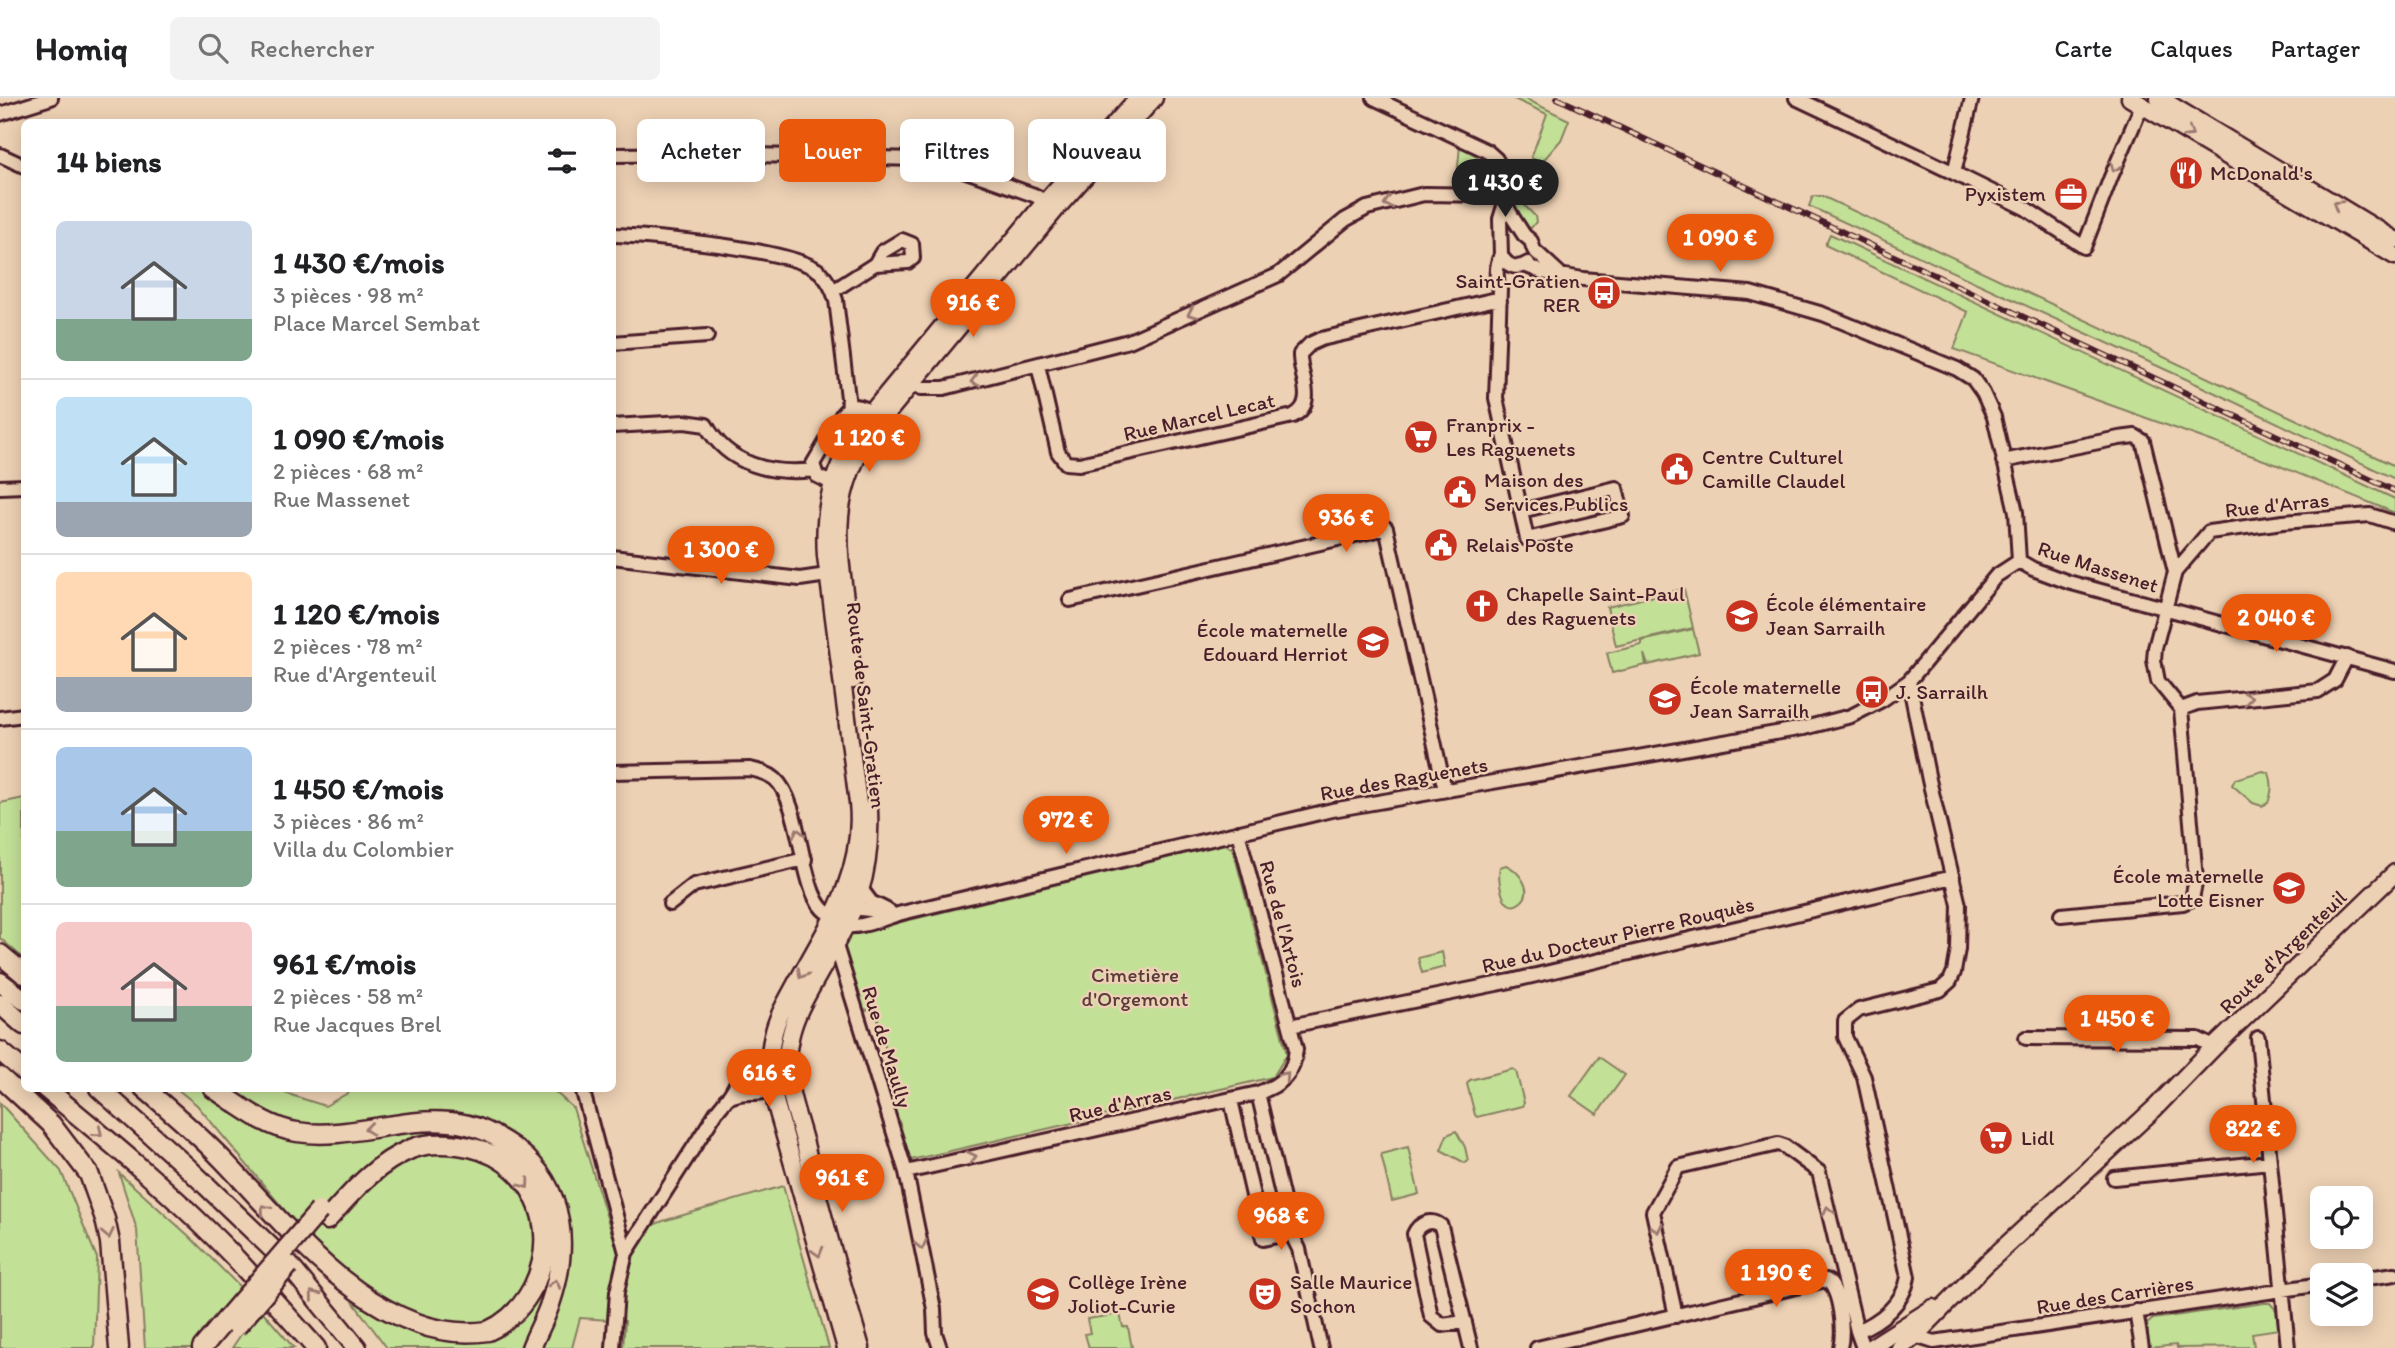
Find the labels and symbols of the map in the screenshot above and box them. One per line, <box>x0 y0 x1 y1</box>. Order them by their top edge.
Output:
one-way arrow <box>2182 125 2195 138</box>
restaurant icon: McDonald's <box>2167 154 2205 192</box>
pin: 1 430 € <box>1440 159 1570 219</box>
one-way arrow <box>2109 160 2123 173</box>
place label: McDonald's <box>2210 160 2313 185</box>
office icon: Pyxistem <box>2052 175 2090 213</box>
place label: Pyxistem <box>1965 181 2046 206</box>
one-way arrow <box>1382 194 1394 209</box>
one-way arrow <box>2331 200 2344 213</box>
pin: 1 090 € <box>1655 214 1785 274</box>
place label: Saint-Gratien RER <box>1456 268 1580 317</box>
bus stop icon: Saint-Gratien RER <box>1585 274 1623 312</box>
pin: 916 € <box>924 280 1022 339</box>
one-way arrow <box>1187 305 1199 319</box>
one-way arrow <box>969 373 981 387</box>
street label: Rue Marcel Lecat <box>1121 387 1277 446</box>
place label: Franprix - Les Raguenets <box>1446 412 1576 461</box>
pin: 1 120 € <box>804 414 934 474</box>
supermarket icon: Franprix - Les Raguenets <box>1402 418 1440 456</box>
place label: Centre Culturel Camille Claudel <box>1702 444 1845 493</box>
public building icon: Centre Culturel Camille Claudel <box>1658 450 1696 488</box>
place label: Maison des Services Publics <box>1484 467 1628 516</box>
public building icon: Maison des Services Publics <box>1441 473 1479 511</box>
street label: Rue d'Arras <box>2224 487 2330 522</box>
pin: 936 € <box>1297 494 1395 554</box>
pin: 1 300 € <box>656 526 786 586</box>
public building icon: Relais Poste <box>1422 526 1460 564</box>
place label: Relais Poste <box>1466 532 1574 557</box>
street label: Rue Massenet <box>2035 535 2162 598</box>
place label: Chapelle Saint-Paul des Raguenets <box>1506 581 1685 630</box>
church icon: Chapelle Saint-Paul des Raguenets <box>1463 587 1501 625</box>
place label: École élémentaire Jean Sarrailh <box>1766 591 1926 640</box>
pin: 2 040 € <box>2211 594 2341 654</box>
school or university icon: École élémentaire Jean Sarrailh <box>1723 597 1761 635</box>
street label: Route de Saint-Gratien <box>841 600 892 810</box>
place label: École maternelle Edouard Herriot <box>1197 617 1348 666</box>
school or university icon: École maternelle Edouard Herriot <box>1354 623 1392 661</box>
bus stop icon: J. Sarrailh <box>1853 673 1891 711</box>
place label: École maternelle Jean Sarrailh <box>1690 674 1841 723</box>
place label: J. Sarrailh <box>1896 679 1989 704</box>
school or university icon: École maternelle Jean Sarrailh <box>1646 680 1684 718</box>
one-way arrow <box>2243 691 2254 706</box>
street label: Rue des Raguenets <box>1318 751 1490 806</box>
pin: 972 € <box>1017 796 1115 856</box>
one-way arrow <box>792 827 806 839</box>
street label: Rue de l'Artois <box>1255 858 1312 990</box>
place label: École maternelle Lotte Eisner <box>2113 863 2265 912</box>
school or university icon: École maternelle Lotte Eisner <box>2270 869 2308 907</box>
street label: Route d'Argenteuil <box>2214 885 2352 1019</box>
street label: Rue du Docteur Pierre Rouquès <box>1479 891 1757 978</box>
park label: Cimetière d'Orgemont <box>1082 962 1189 1011</box>
one-way arrow <box>797 966 810 979</box>
street label: Rue de Maully <box>857 983 918 1111</box>
pin: 1 450 € <box>2052 996 2182 1055</box>
pin: 616 € <box>720 1049 818 1109</box>
one-way arrow <box>1276 1071 1289 1084</box>
street label: Rue d'Arras <box>1066 1080 1174 1127</box>
pin: 822 € <box>2204 1105 2302 1165</box>
supermarket icon: Lidl <box>1977 1119 2015 1157</box>
one-way arrow <box>363 1122 375 1137</box>
one-way arrow <box>90 1124 103 1136</box>
place label: Lidl <box>2021 1125 2055 1150</box>
one-way arrow <box>966 1151 978 1166</box>
pin: 961 € <box>793 1154 891 1214</box>
one-way arrow <box>517 1176 529 1189</box>
pin: 968 € <box>1232 1192 1330 1252</box>
one-way arrow <box>261 1205 273 1218</box>
one-way arrow <box>1822 1205 1836 1217</box>
one-way arrow <box>1648 1222 1663 1234</box>
one-way arrow <box>100 1228 115 1240</box>
one-way arrow <box>912 1239 927 1251</box>
one-way arrow <box>810 1245 825 1257</box>
pin: 1 190 € <box>1711 1250 1841 1309</box>
place label: Collège Irène Joliot-Curie <box>1068 1269 1187 1318</box>
place label: Salle Maurice Sochon <box>1290 1269 1412 1318</box>
street label: Rue des Carrières <box>2035 1270 2195 1319</box>
school or university icon: Collège Irène Joliot-Curie <box>1024 1275 1062 1313</box>
theatre icon: Salle Maurice Sochon <box>1246 1275 1284 1313</box>
one-way arrow <box>547 1278 562 1290</box>
one-way arrow <box>310 1291 322 1304</box>

